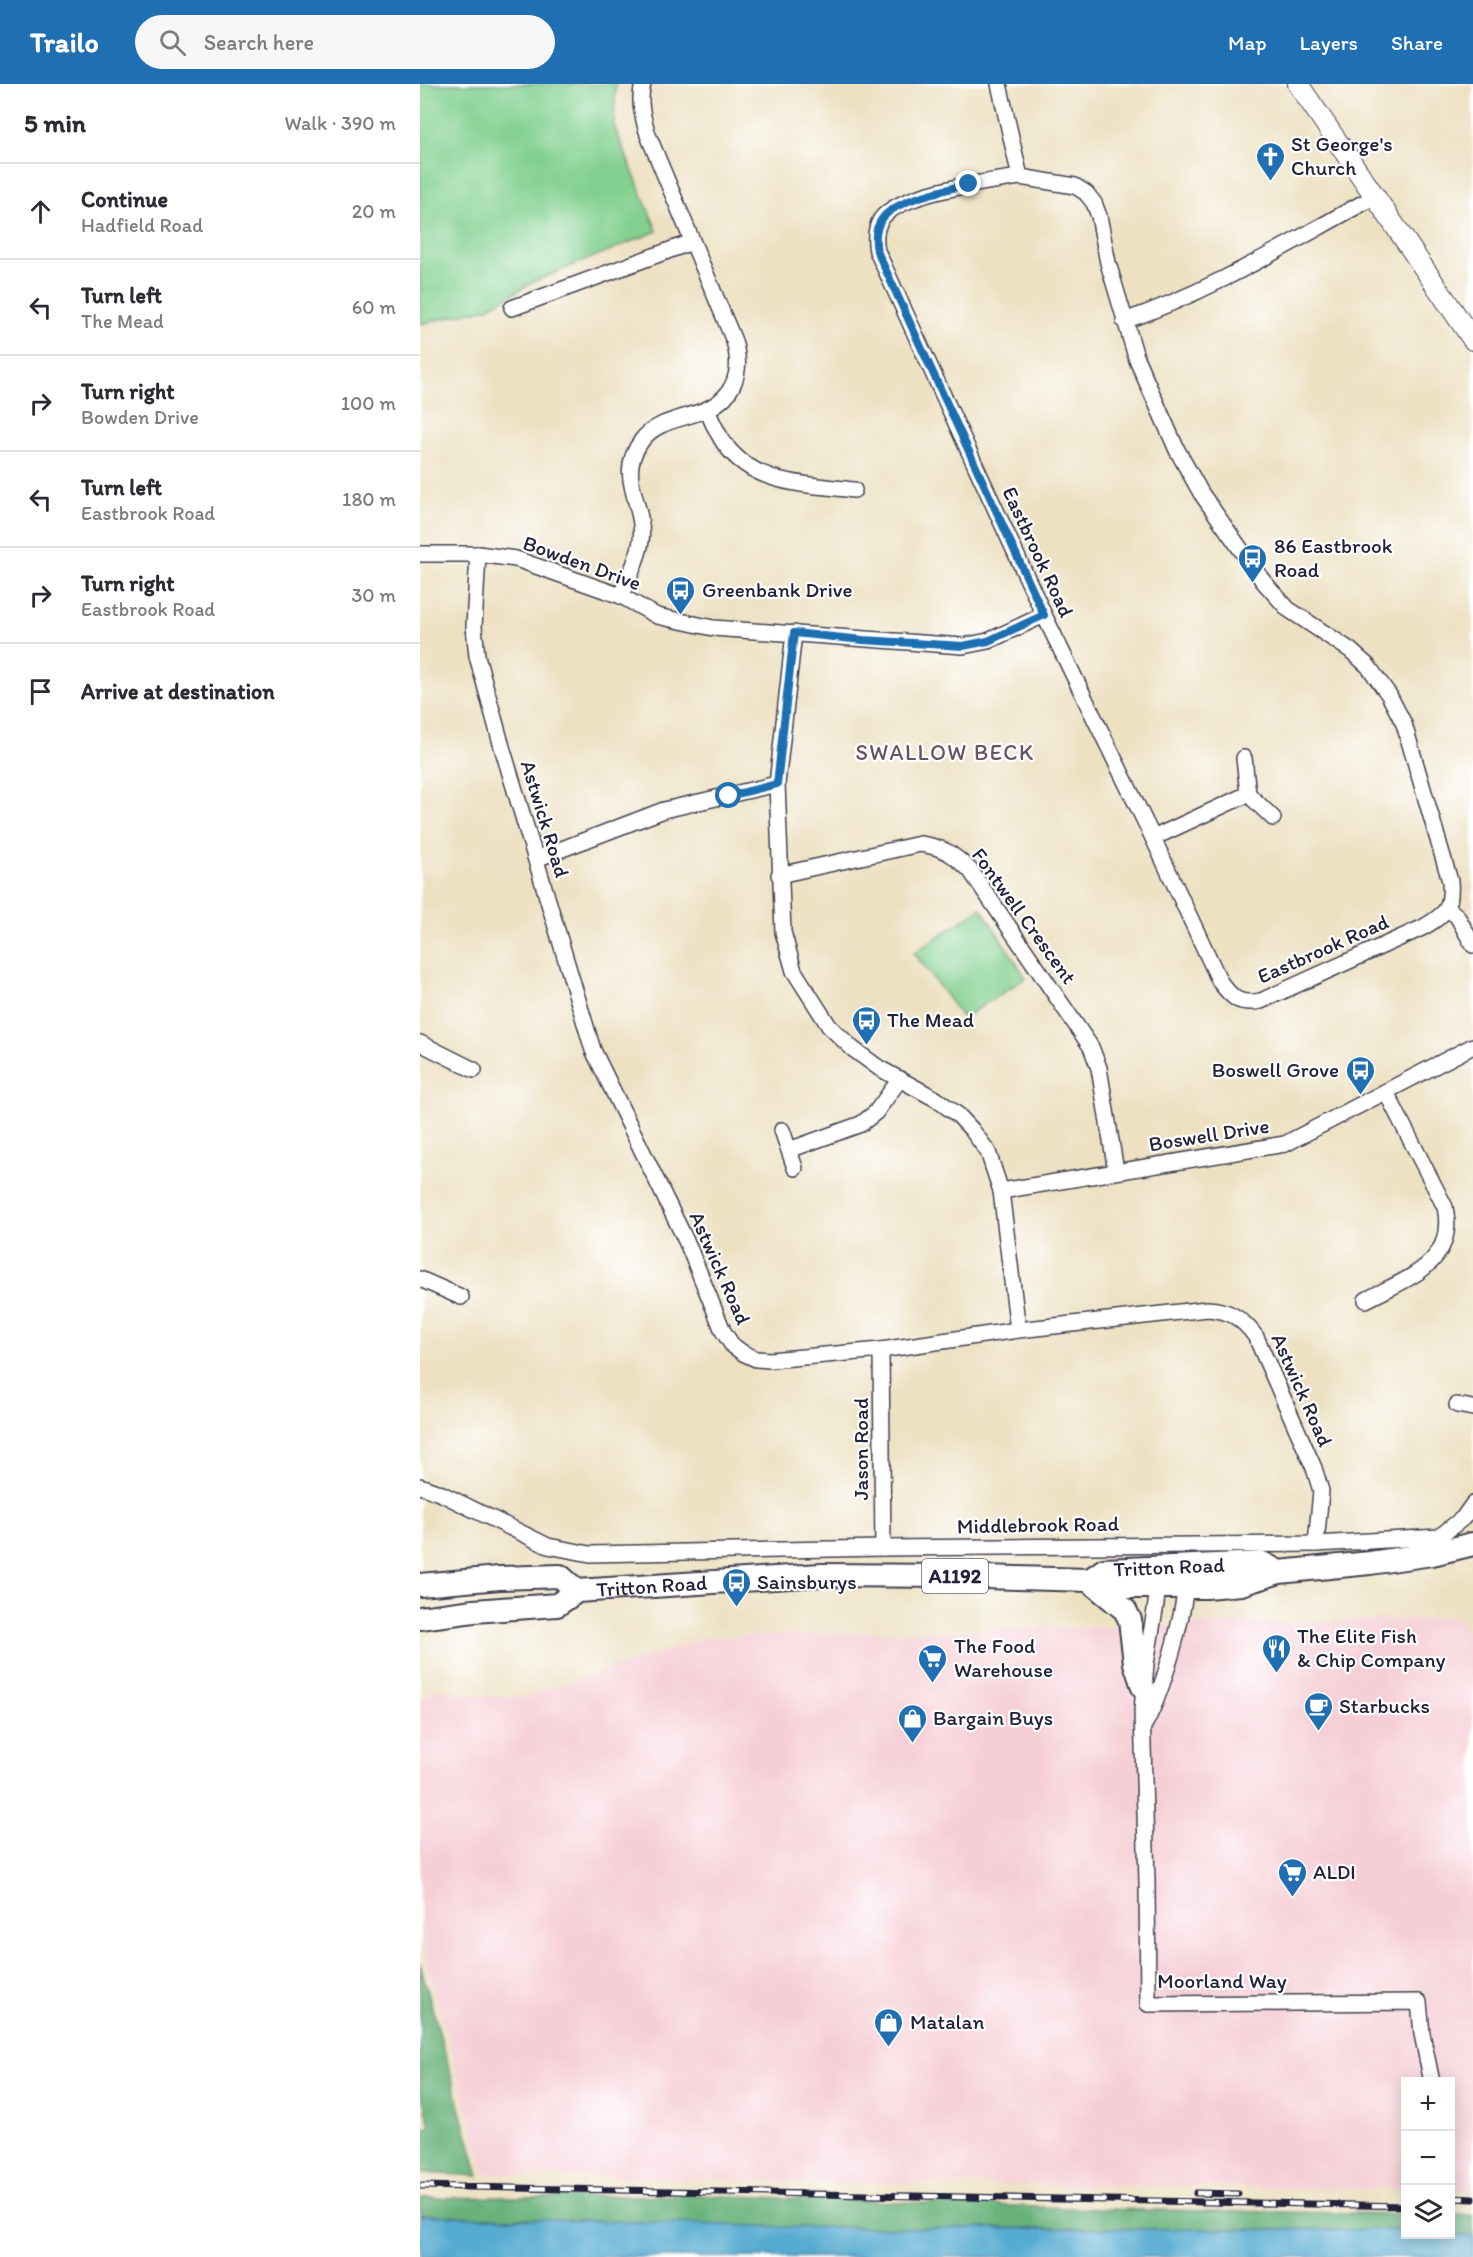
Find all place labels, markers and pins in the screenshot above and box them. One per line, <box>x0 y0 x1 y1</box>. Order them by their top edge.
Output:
place label: St George's Church <box>1291 131 1393 180</box>
church icon: St George's Church <box>1254 140 1286 182</box>
place label: 86 Eastbrook Road <box>1274 533 1393 582</box>
bus stop icon: 86 Eastbrook Road <box>1237 542 1269 584</box>
bus stop icon: Greenbank Drive <box>665 574 697 616</box>
place label: Greenbank Drive <box>702 577 853 602</box>
bus stop icon: The Mead <box>850 1004 882 1046</box>
place label: The Mead <box>887 1007 974 1032</box>
bus stop icon: Boswell Grove <box>1344 1054 1376 1096</box>
place label: Boswell Grove <box>1212 1057 1339 1082</box>
bus stop icon: Sainsburys <box>720 1566 752 1608</box>
place label: Sainsburys <box>757 1569 857 1594</box>
place label: The Elite Fish & Chip Company <box>1297 1623 1446 1672</box>
restaurant icon: The Elite Fish & Chip Company <box>1260 1632 1292 1674</box>
place label: The Food Warehouse <box>954 1633 1053 1682</box>
supermarket icon: The Food Warehouse <box>917 1642 949 1684</box>
cafe icon: Starbucks <box>1302 1690 1334 1732</box>
place label: Starbucks <box>1339 1693 1430 1718</box>
shop icon: Bargain Buys <box>896 1702 928 1744</box>
place label: Bargain Buys <box>933 1705 1053 1730</box>
supermarket icon: ALDI <box>1276 1856 1308 1898</box>
place label: ALDI <box>1313 1859 1356 1884</box>
shop icon: Matalan <box>873 2006 905 2048</box>
place label: Matalan <box>910 2009 984 2034</box>

